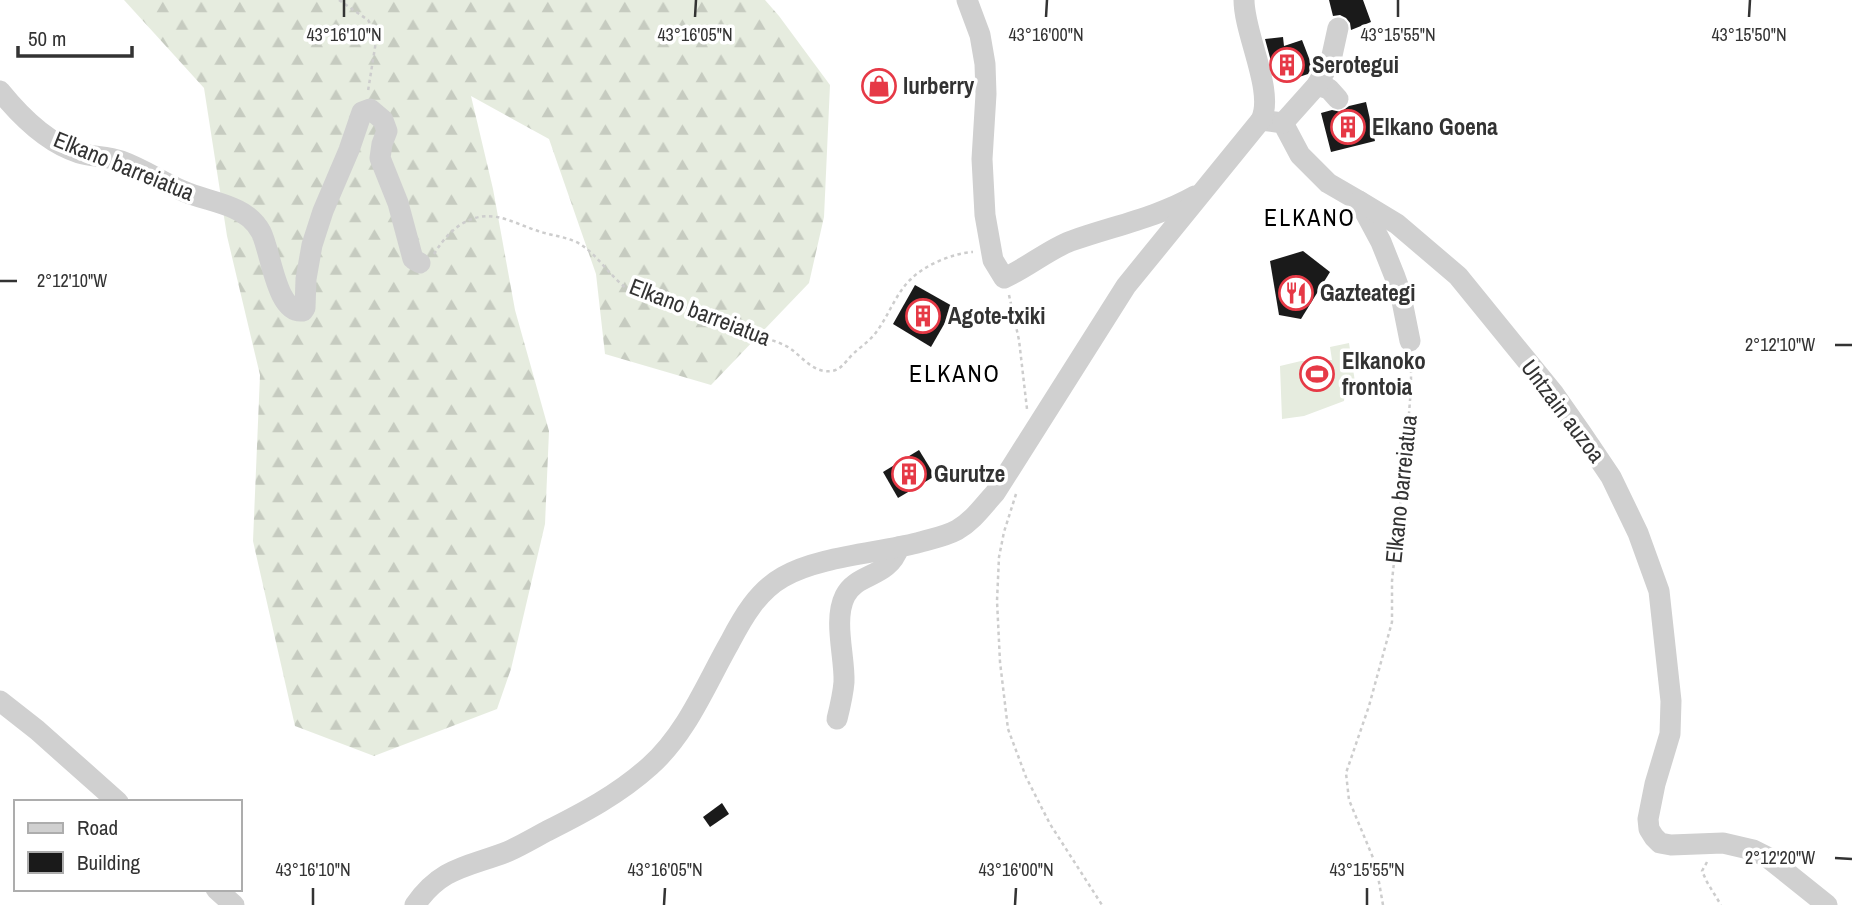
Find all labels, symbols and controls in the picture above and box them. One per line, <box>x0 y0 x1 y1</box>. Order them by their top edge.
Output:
scale bar <box>18 14 131 58</box>
text: 43°16'10"N <box>306 22 382 47</box>
text: 43°16'05"N <box>657 22 733 47</box>
text: 43°16'00"N <box>1008 22 1084 47</box>
text: 43°15'55"N <box>1360 22 1436 47</box>
text: 43°15'50"N <box>1711 22 1787 47</box>
text: 50 m <box>28 24 66 53</box>
building icon: Serotegui <box>1268 46 1306 84</box>
place label: Serotegui <box>1312 49 1399 80</box>
shop icon: lurberry <box>860 67 898 105</box>
place label: lurberry <box>903 70 975 101</box>
building icon: Elkano Goena <box>1329 108 1367 146</box>
place label: Elkano Goena <box>1372 111 1498 142</box>
street label: Elkano barreiatua <box>49 123 199 208</box>
district label: ELKANO <box>1264 201 1356 233</box>
text: 2°12'10"W <box>37 268 107 293</box>
street label: Elkano barreiatua <box>625 270 776 353</box>
restaurant icon: Gazteategi <box>1277 274 1315 312</box>
place label: Gazteategi <box>1320 277 1415 308</box>
building icon: Agote-txiki <box>904 297 942 335</box>
place label: Agote-txiki <box>948 300 1045 331</box>
text: 2°12'10"W <box>1745 332 1815 357</box>
place label: Elkanoko frontoia <box>1342 345 1426 402</box>
street label: Untzain auzoa <box>1514 353 1613 469</box>
sports icon: Elkanoko frontoia <box>1298 355 1336 393</box>
district label: ELKANO <box>909 357 1001 389</box>
street label: Elkano barreiatua <box>1377 413 1424 565</box>
building icon: Gurutze <box>890 455 928 493</box>
place label: Gurutze <box>934 458 1005 489</box>
legend <box>14 800 242 891</box>
text: Road <box>77 813 118 842</box>
text: 2°12'20"W <box>1745 845 1815 870</box>
text: Building <box>77 848 141 877</box>
text: 43°16'10"N <box>275 857 351 882</box>
text: 43°16'05"N <box>627 857 703 882</box>
text: 43°16'00"N <box>978 857 1054 882</box>
text: 43°15'55"N <box>1329 857 1405 882</box>

